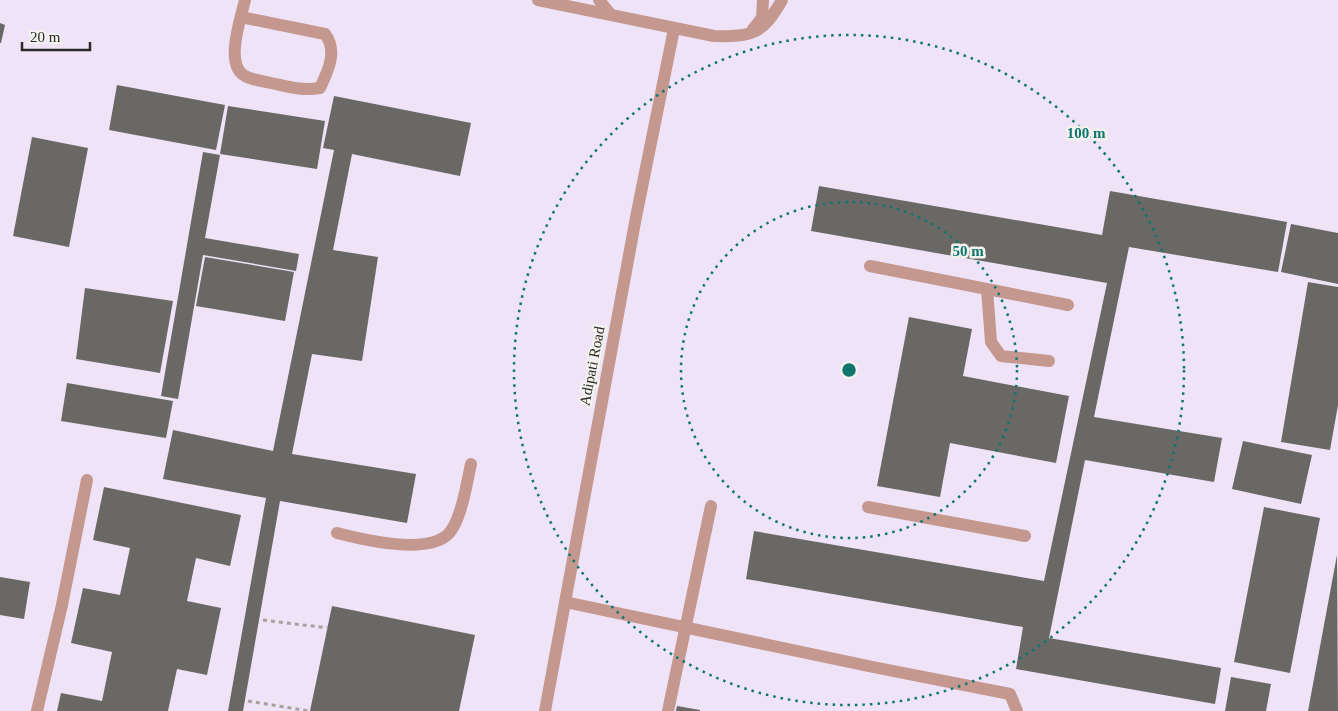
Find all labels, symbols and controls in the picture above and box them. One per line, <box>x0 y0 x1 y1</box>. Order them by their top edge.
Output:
scale bar <box>22 20 90 52</box>
text: 20 m <box>30 29 61 45</box>
text: 100 m <box>1067 125 1106 141</box>
text: 50 m <box>952 243 984 259</box>
street label: Adipati Road <box>576 325 608 407</box>
centre of rings <box>840 361 858 379</box>

